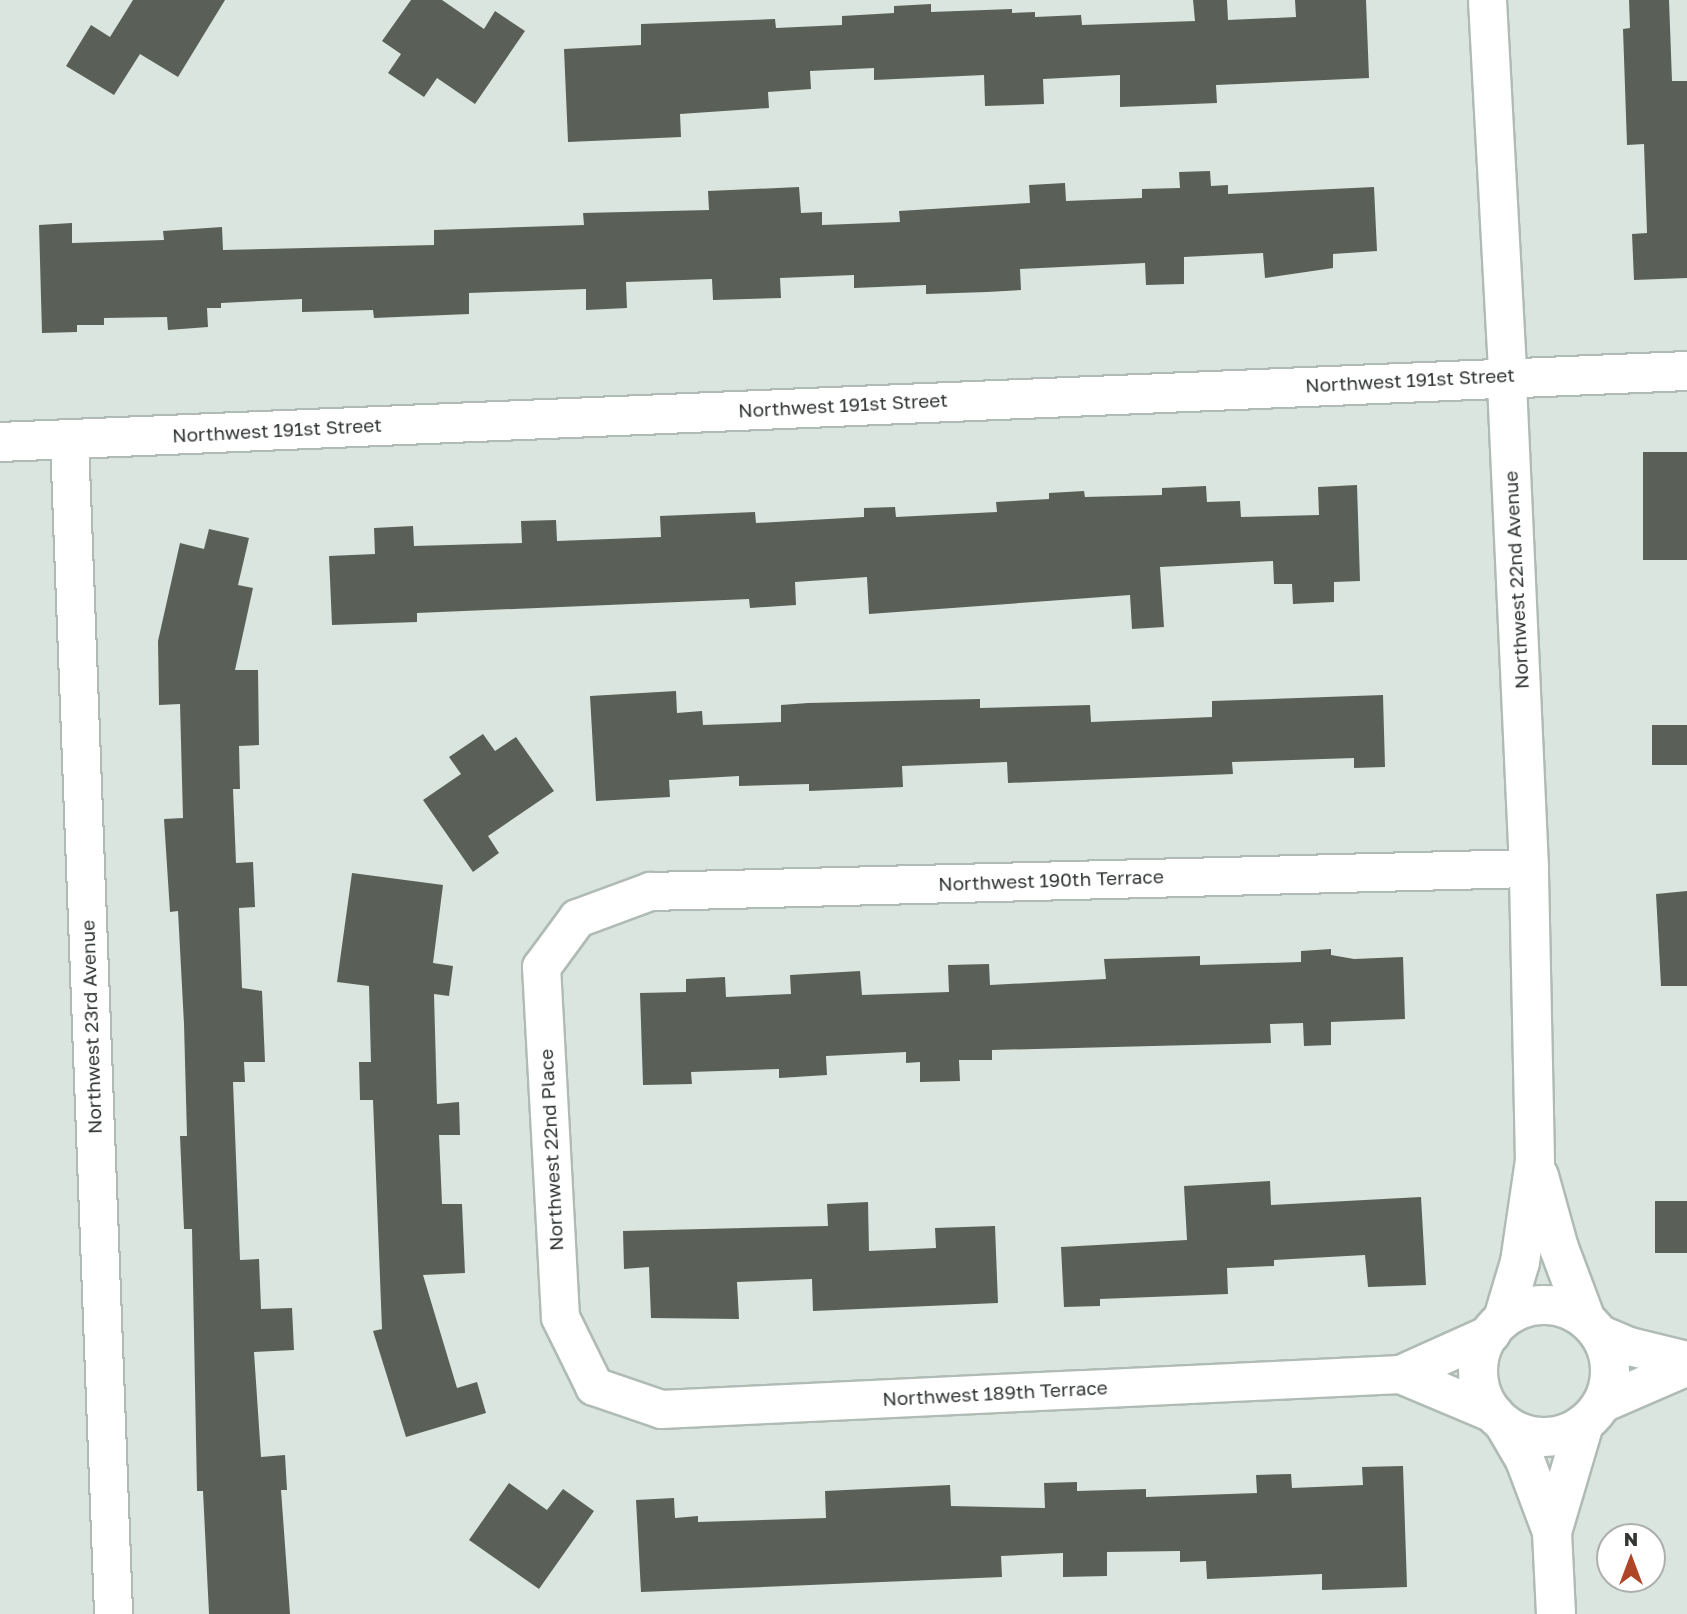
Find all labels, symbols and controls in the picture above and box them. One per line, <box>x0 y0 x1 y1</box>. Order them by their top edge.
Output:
street label: Northwest 191st Street <box>1305 363 1515 397</box>
street label: Northwest 191st Street <box>738 388 948 422</box>
street label: Northwest 191st Street <box>172 413 382 447</box>
street label: Northwest 22nd Avenue <box>1499 470 1533 690</box>
street label: Northwest 190th Terrace <box>938 865 1164 895</box>
street label: Northwest 23rd Avenue <box>76 920 106 1134</box>
street label: Northwest 22nd Place <box>534 1048 568 1252</box>
street label: Northwest 189th Terrace <box>882 1376 1108 1410</box>
north arrow <box>1596 1523 1666 1593</box>
text: N <box>1624 1527 1638 1550</box>

